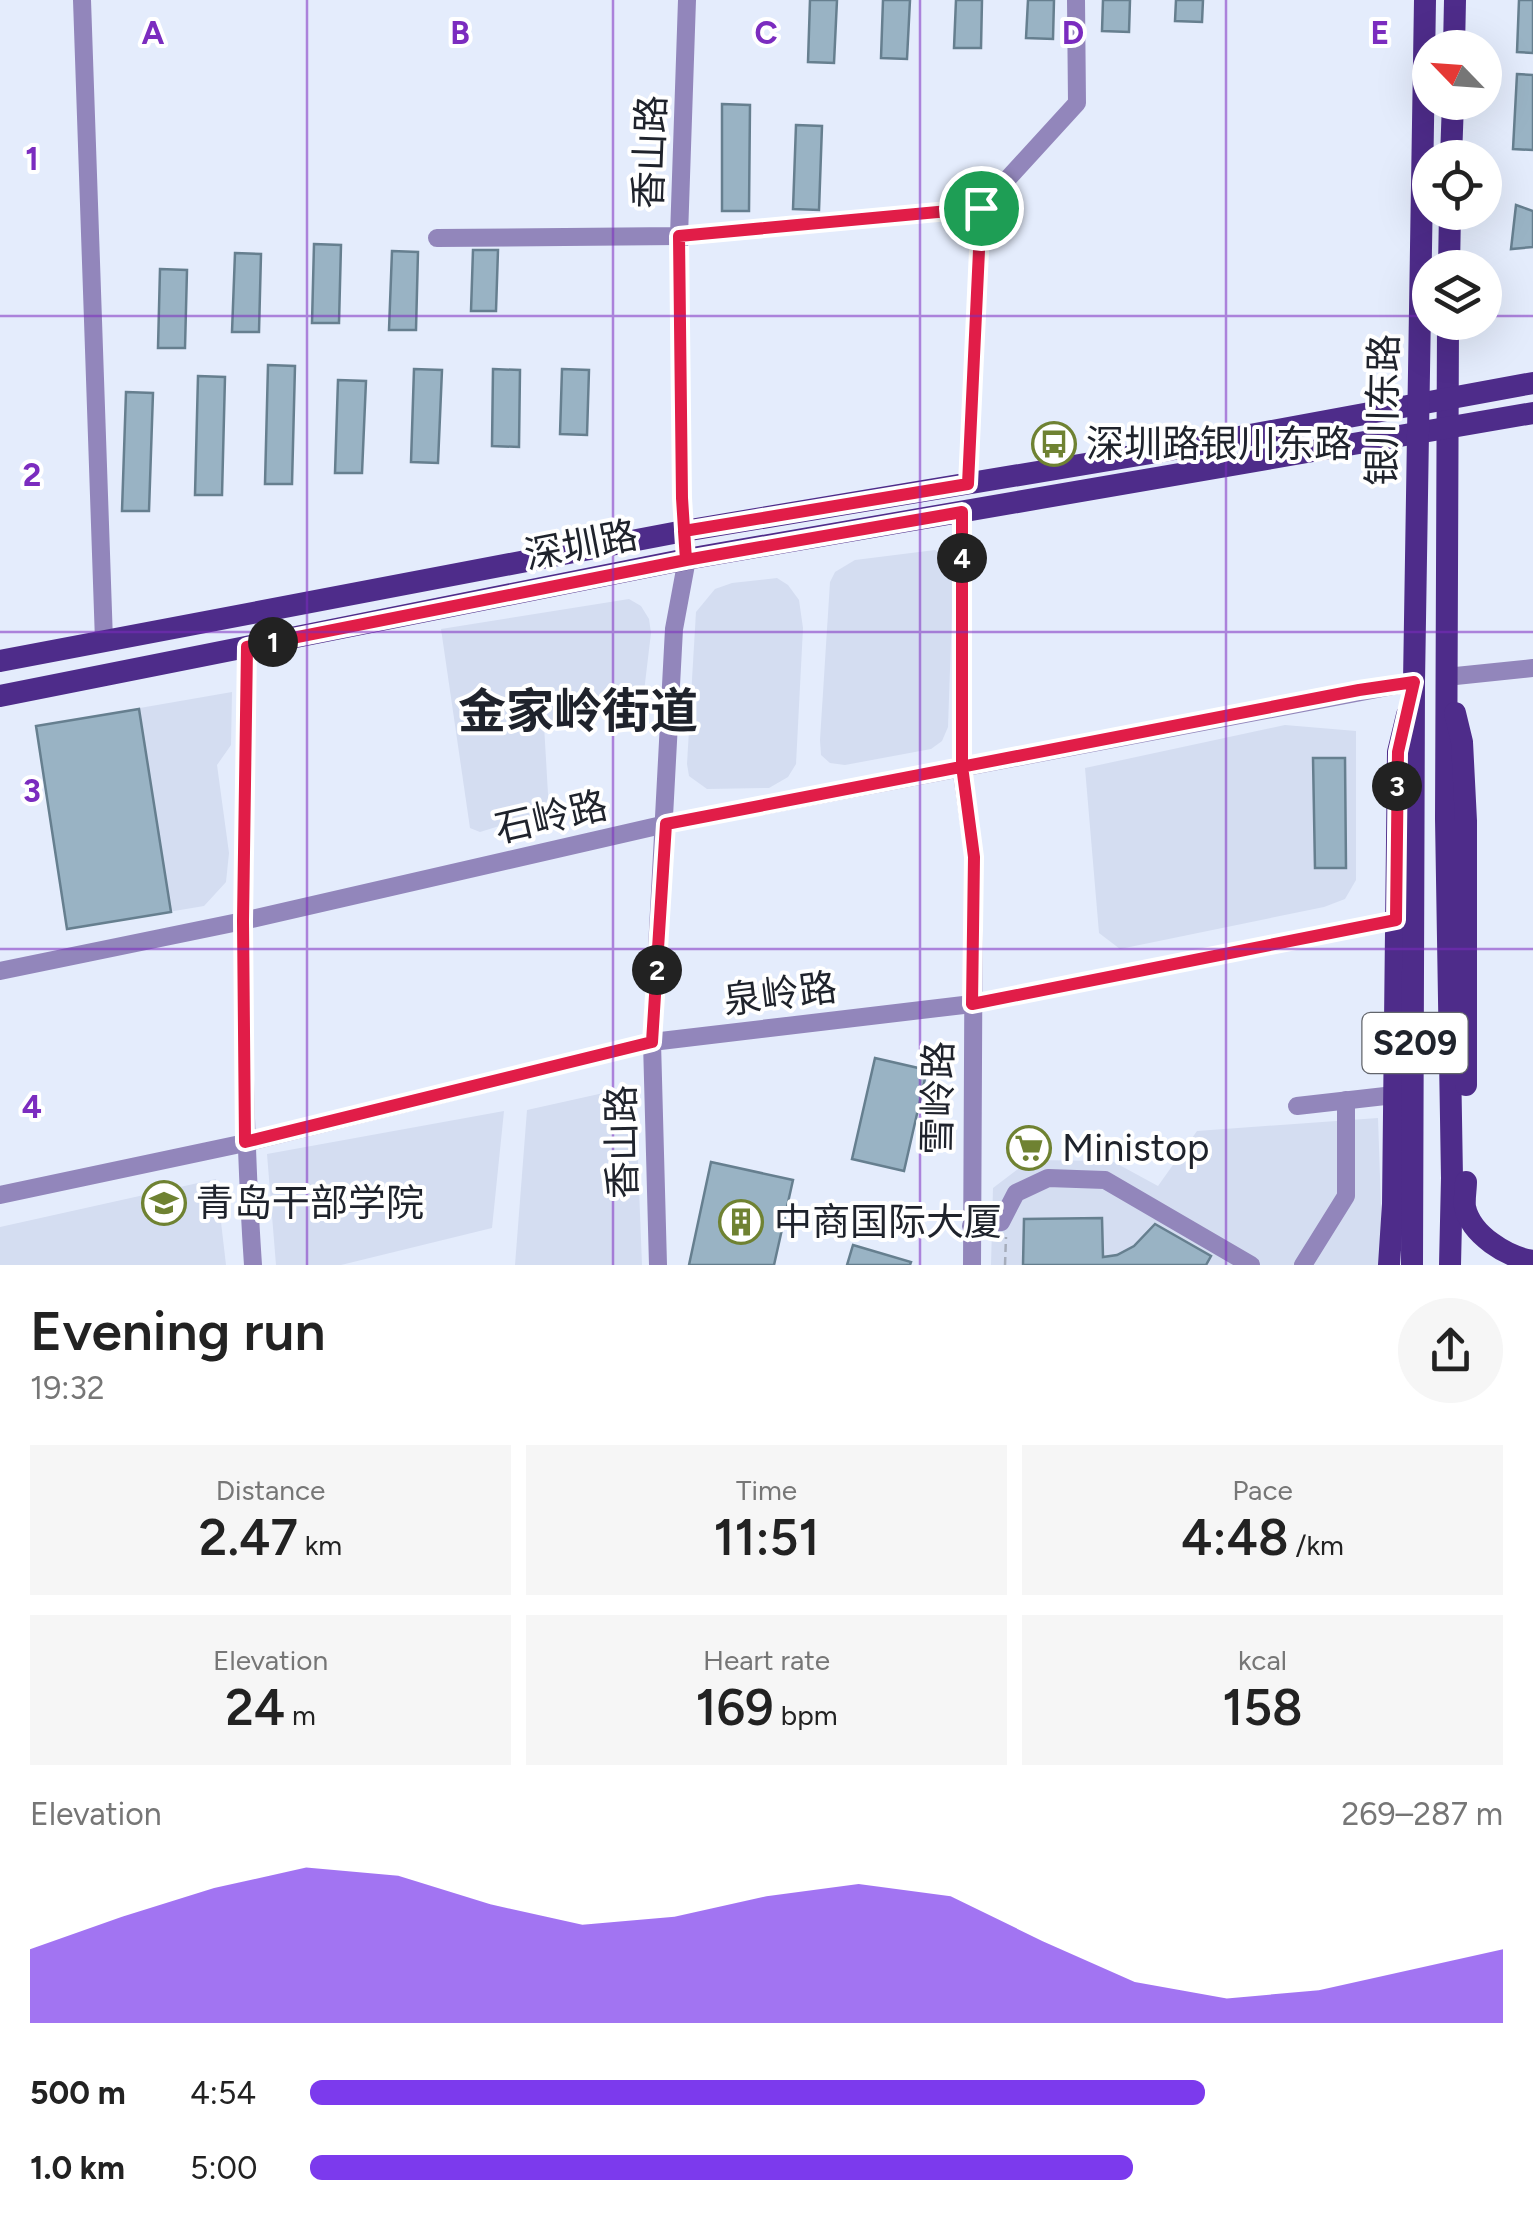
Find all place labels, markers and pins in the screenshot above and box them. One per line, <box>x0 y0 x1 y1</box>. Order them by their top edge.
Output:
pin <box>939 166 1024 251</box>
bus stop icon: 深圳路银川东路 <box>1031 421 1077 467</box>
place label: 深圳路银川东路 <box>1086 421 1352 467</box>
pin: 4 <box>937 533 987 583</box>
pin: 1 <box>248 617 298 667</box>
pin: 3 <box>1372 761 1422 811</box>
pin: 2 <box>632 945 682 995</box>
supermarket icon: Ministop <box>1006 1125 1052 1171</box>
place label: Ministop <box>1062 1125 1209 1171</box>
school or university icon: 青岛干部学院 <box>141 1180 187 1226</box>
place label: 青岛干部学院 <box>196 1180 424 1226</box>
building icon: 中商国际大厦 <box>718 1199 764 1245</box>
place label: 中商国际大厦 <box>774 1199 1002 1245</box>

